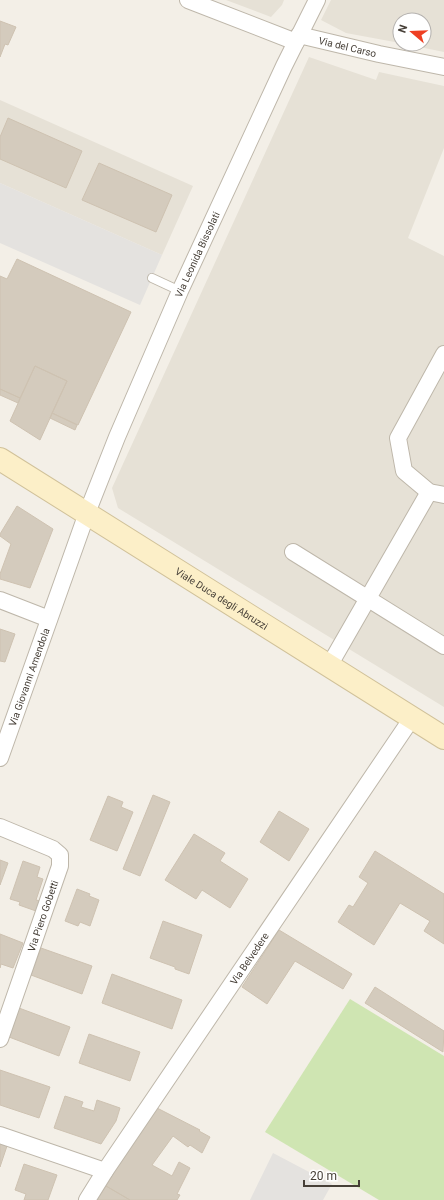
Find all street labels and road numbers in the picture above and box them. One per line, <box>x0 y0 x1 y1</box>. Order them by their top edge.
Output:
street label: Via del Carso <box>318 34 378 59</box>
street label: Via Leonida Bissolati <box>172 210 221 299</box>
street label: Viale Duca degli Abruzzi <box>174 565 270 632</box>
street label: Via Giovanni Amendola <box>6 626 51 727</box>
street label: Via Piero Gobetti <box>26 879 60 953</box>
street label: Via Belvedere <box>228 930 271 986</box>

